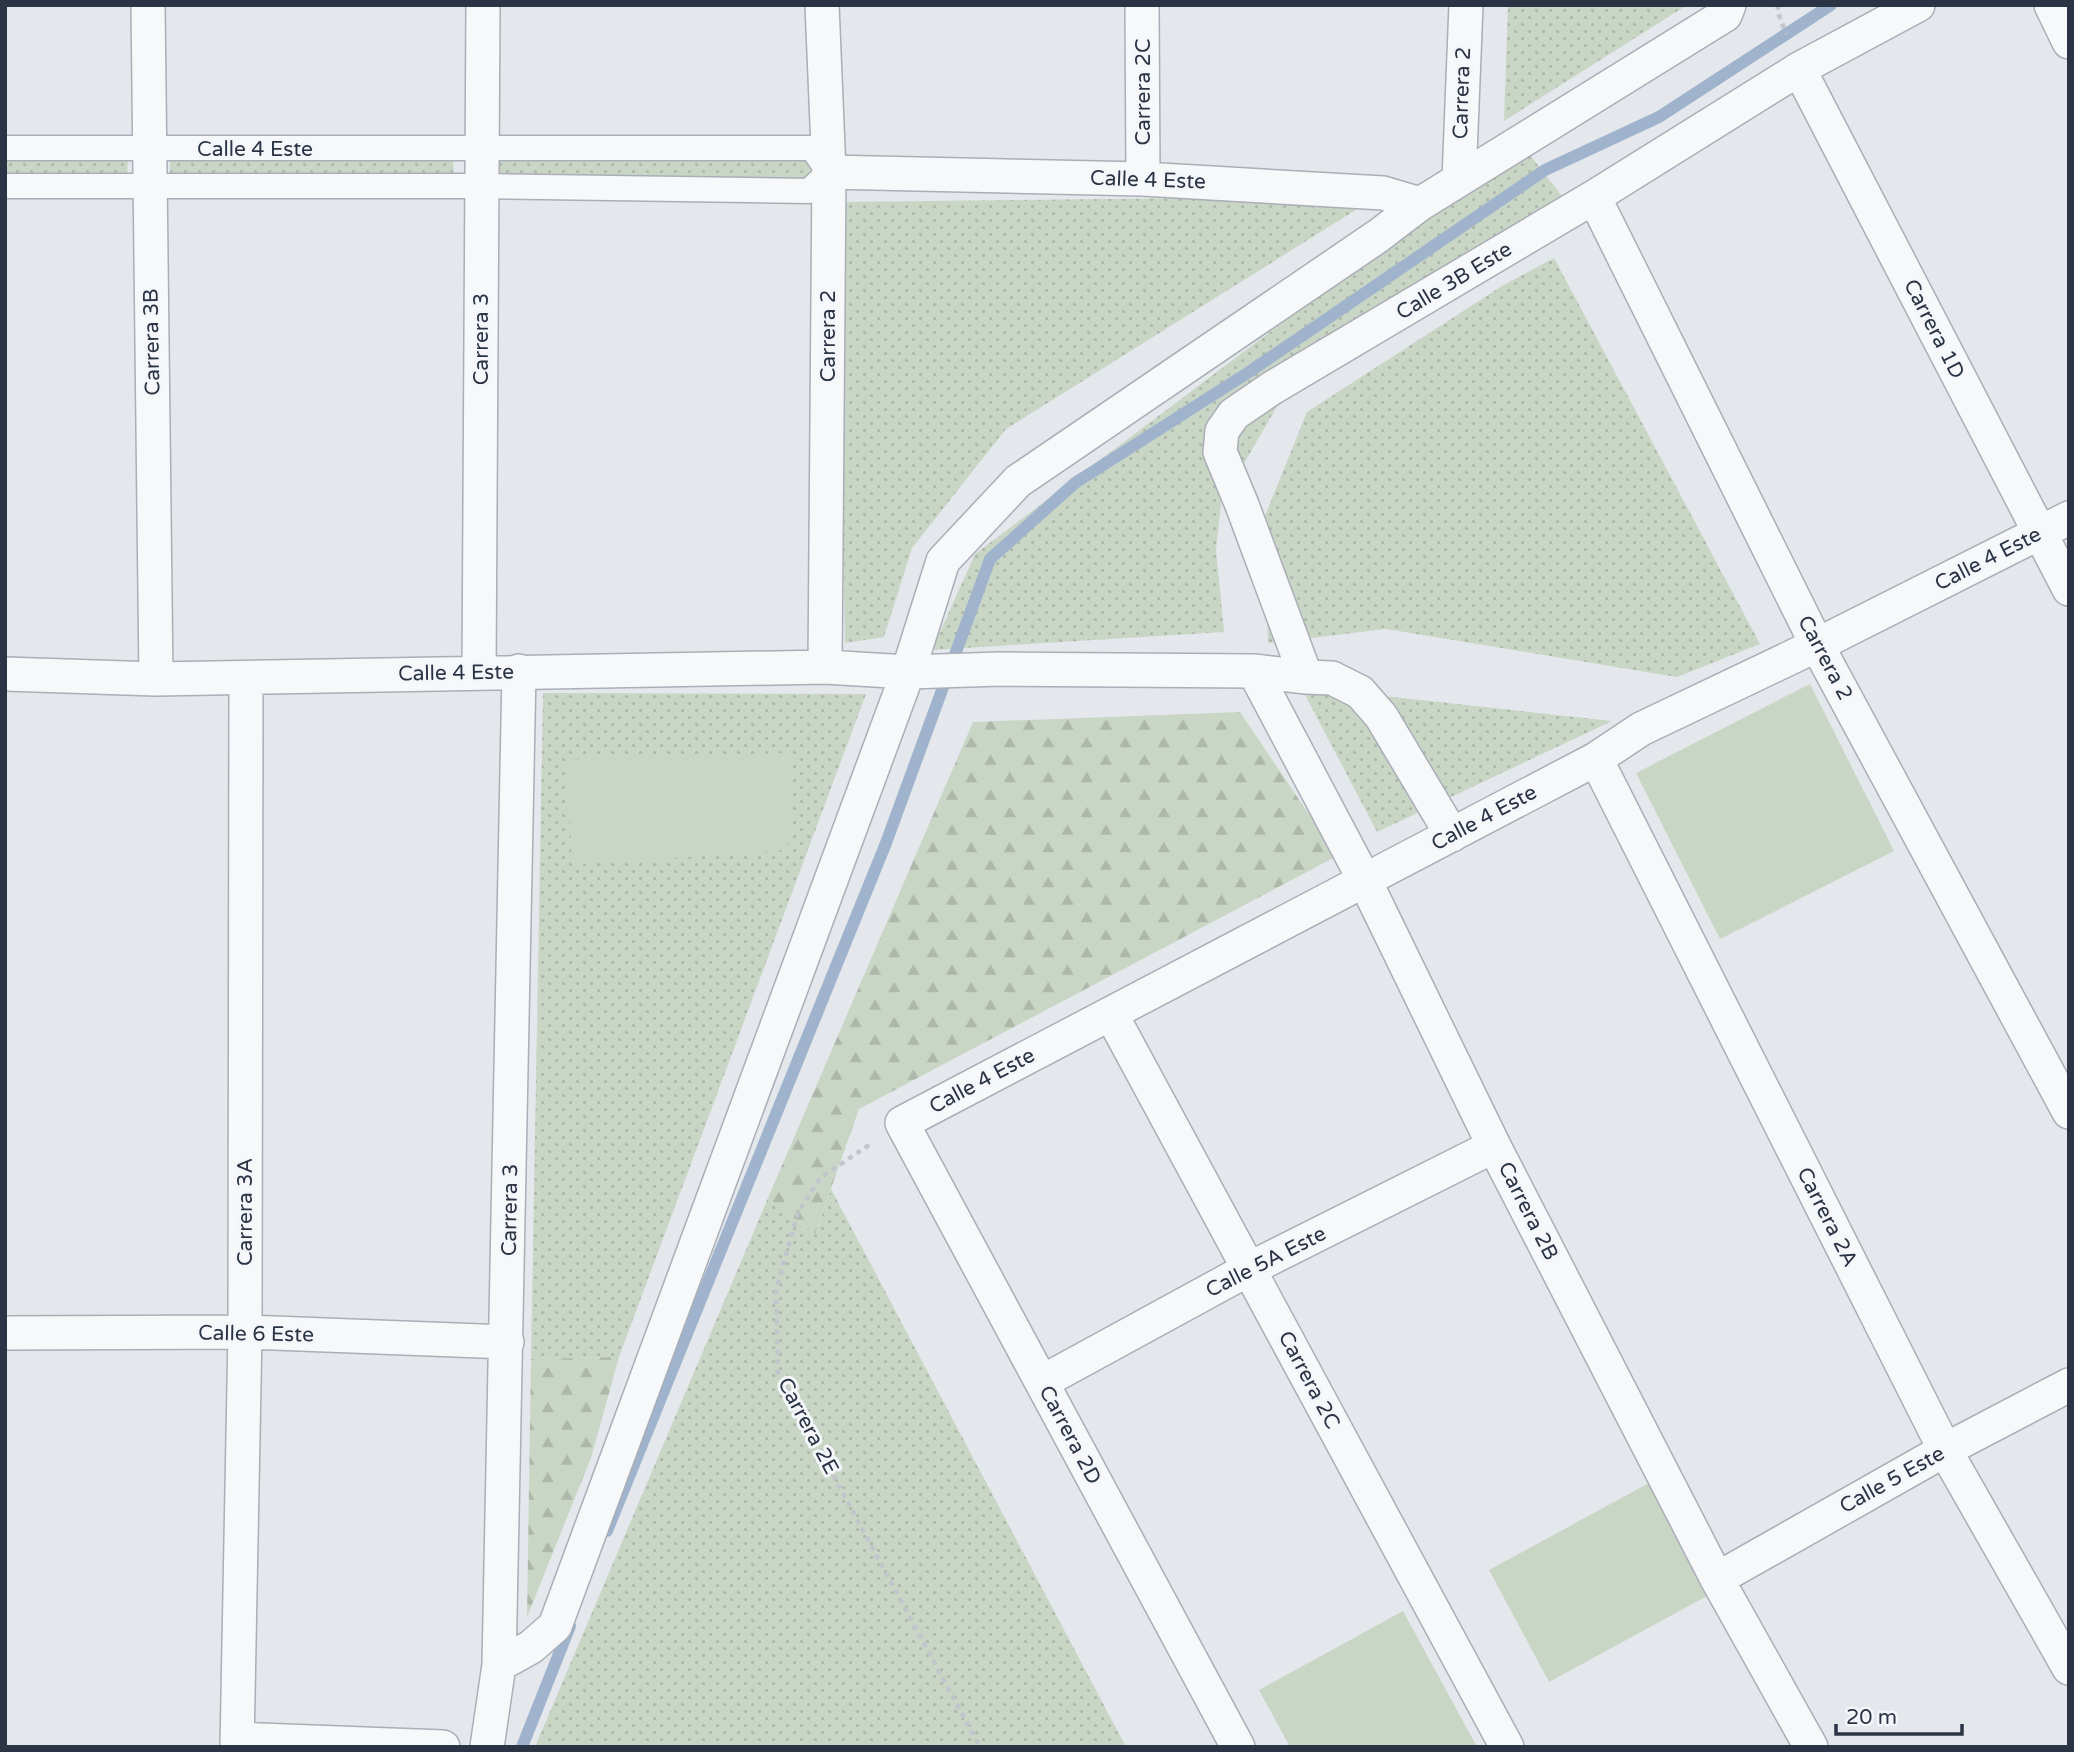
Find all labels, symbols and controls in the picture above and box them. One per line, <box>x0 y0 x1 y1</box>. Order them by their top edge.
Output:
street label: Carrera 2C <box>1131 38 1156 146</box>
street label: Carrera 2 <box>1448 46 1476 140</box>
street label: Calle 4 Este <box>197 137 313 162</box>
street label: Calle 4 Este <box>1090 165 1206 195</box>
street label: Calle 3B Este <box>1392 237 1516 325</box>
street label: Carrera 1D <box>1898 275 1970 383</box>
street label: Carrera 3B <box>139 288 165 396</box>
street label: Carrera 2 <box>816 290 841 382</box>
street label: Carrera 3 <box>469 293 494 385</box>
street label: Calle 4 Este <box>1931 522 2045 596</box>
street label: Carrera 2 <box>1792 611 1858 705</box>
street label: Calle 4 Este <box>398 659 514 687</box>
street label: Calle 4 Este <box>1427 780 1541 856</box>
street label: Calle 4 Este <box>925 1043 1039 1119</box>
street label: Carrera 3A <box>233 1158 258 1266</box>
street label: Carrera 2B <box>1493 1158 1563 1264</box>
street label: Carrera 2A <box>1791 1163 1863 1271</box>
street label: Carrera 3 <box>497 1164 523 1256</box>
street label: Calle 5A Este <box>1202 1221 1330 1303</box>
street label: Calle 6 Este <box>198 1320 314 1348</box>
street label: Carrera 2C <box>1273 1327 1345 1433</box>
street label: Carrera 2E <box>772 1373 844 1479</box>
street label: Carrera 2D <box>1034 1381 1106 1489</box>
street label: Calle 5 Este <box>1835 1441 1949 1519</box>
scale bar <box>1836 1692 1962 1736</box>
text: 20 m <box>1846 1705 1897 1730</box>

